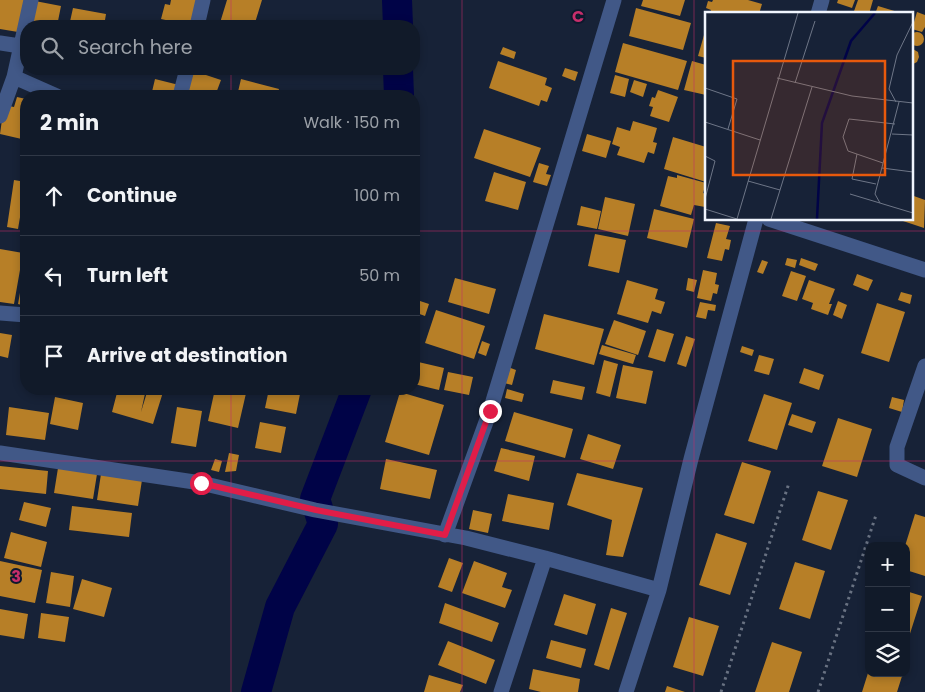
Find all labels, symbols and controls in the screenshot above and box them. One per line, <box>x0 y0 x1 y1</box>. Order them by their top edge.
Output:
text: C <box>572 5 584 28</box>
inset map <box>705 12 912 220</box>
search box <box>20 20 420 75</box>
icon: search <box>38 34 66 62</box>
text: Search here <box>78 34 192 61</box>
text: 2 min <box>40 108 99 137</box>
text: Walk · 150 m <box>303 111 400 134</box>
icon: ahead <box>40 182 68 210</box>
text: Continue <box>87 182 177 209</box>
text: 100 m <box>354 184 400 207</box>
icon: left <box>40 262 68 290</box>
text: Turn left <box>87 262 168 289</box>
text: 50 m <box>359 264 400 287</box>
icon: arrive <box>40 342 68 370</box>
text: Arrive at destination <box>87 342 288 369</box>
route end <box>479 400 502 423</box>
route start <box>190 472 213 495</box>
map controls <box>865 542 910 677</box>
button: + <box>865 542 910 587</box>
text: 3 <box>11 565 21 588</box>
button: − <box>865 587 910 632</box>
button: layers <box>865 632 910 677</box>

